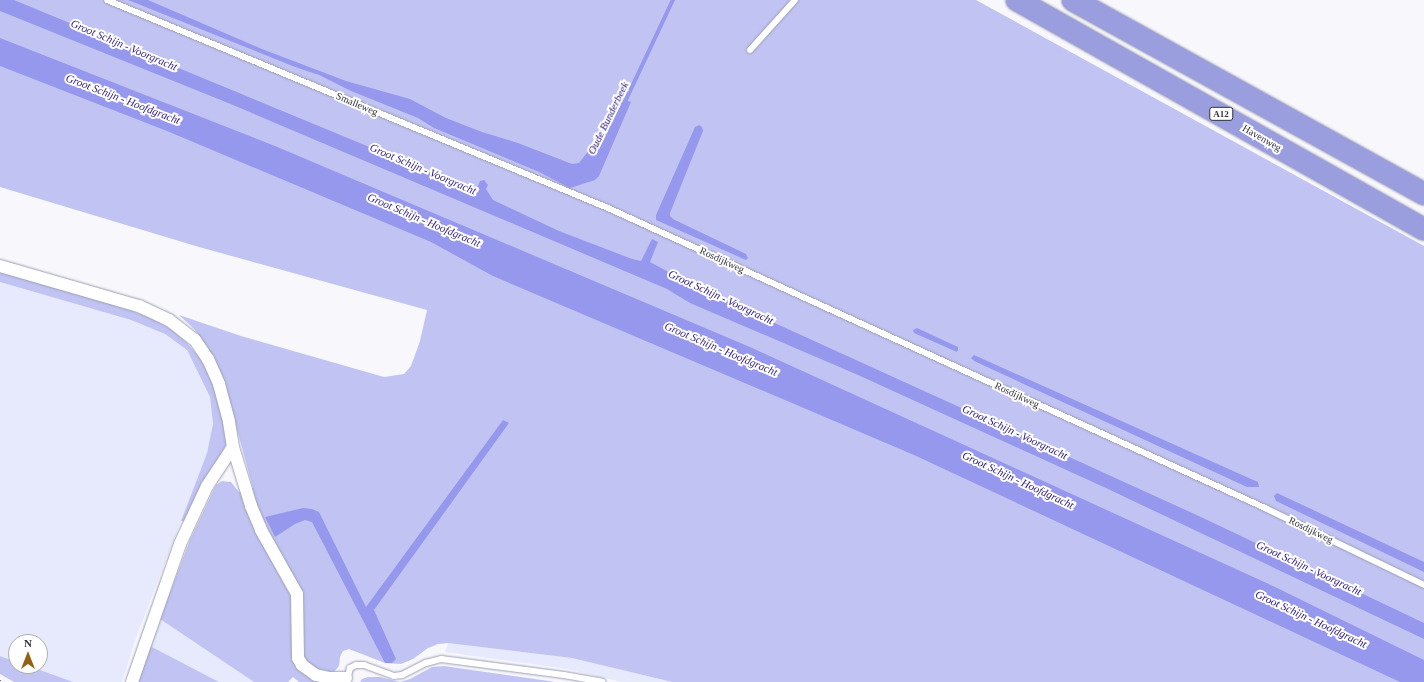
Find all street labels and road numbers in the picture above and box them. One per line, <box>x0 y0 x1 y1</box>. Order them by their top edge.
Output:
street label: Smalleweg <box>334 90 380 118</box>
road number: A12 <box>1209 107 1233 121</box>
street label: Havenweg <box>1240 122 1284 154</box>
street label: Rosdijkweg <box>698 244 746 276</box>
street label: Rosdijkweg <box>993 379 1041 411</box>
street label: Rosdijkweg <box>1287 514 1335 546</box>

